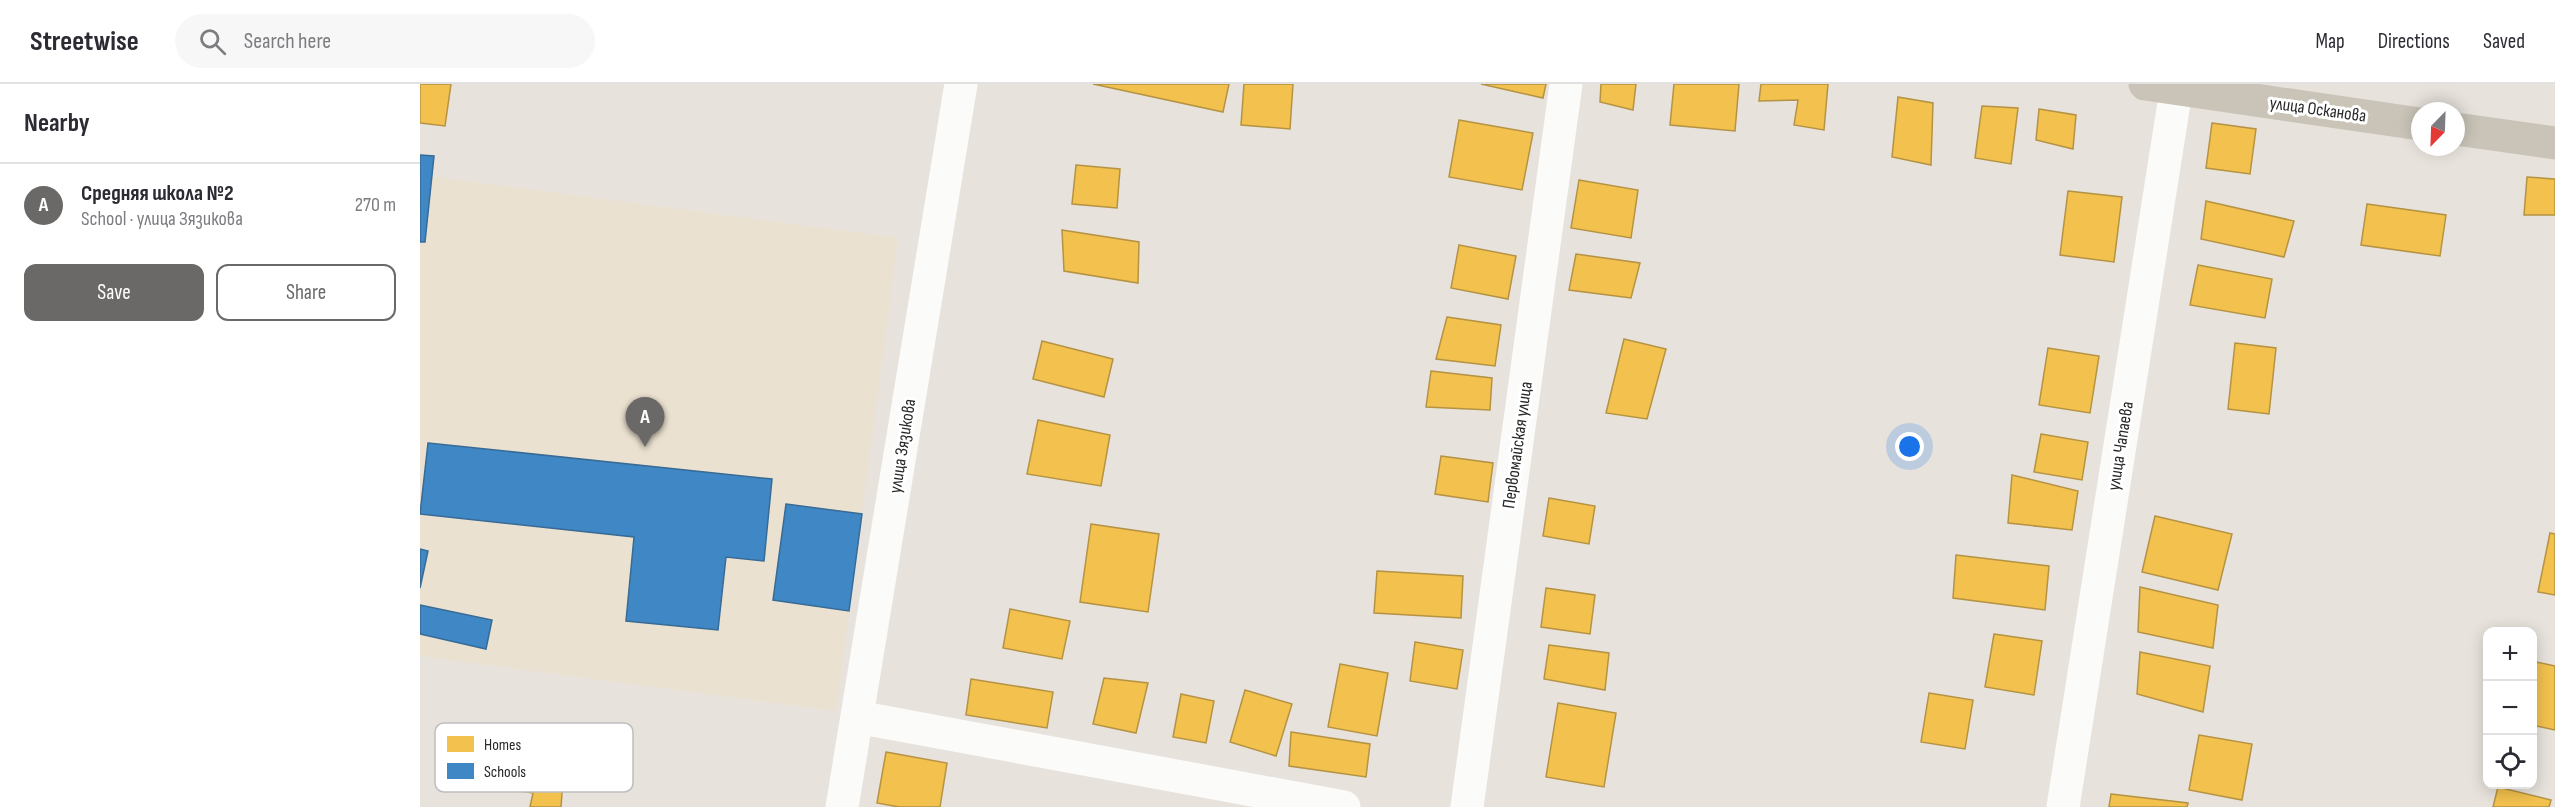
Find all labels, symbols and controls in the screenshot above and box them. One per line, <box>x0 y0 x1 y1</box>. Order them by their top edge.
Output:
search box <box>175 14 595 68</box>
text: Streetwise <box>30 25 139 58</box>
icon: search <box>196 25 229 58</box>
text: Search here <box>244 28 331 55</box>
text: Map <box>2315 29 2345 54</box>
text: Directions <box>2378 29 2450 54</box>
text: Saved <box>2483 29 2525 54</box>
street label: улица Осканова <box>2268 92 2368 127</box>
north arrow <box>2411 102 2465 156</box>
text: Nearby <box>24 108 90 139</box>
text: Средняя школа №2 <box>81 180 234 207</box>
text: A <box>39 193 48 217</box>
text: 270 m <box>355 193 396 217</box>
text: School · улица Зязикова <box>81 207 243 231</box>
button: Save <box>24 264 204 321</box>
button: Share <box>216 264 396 321</box>
street label: Первомайская улица <box>1498 380 1537 510</box>
street label: улица Зязикова <box>885 397 920 495</box>
pin: A <box>626 398 664 447</box>
street label: улица Чапаева <box>2103 400 2138 492</box>
your location <box>1895 432 1924 461</box>
map controls <box>2483 627 2537 789</box>
button: + <box>2483 627 2537 681</box>
button: − <box>2483 681 2537 735</box>
legend <box>435 723 633 792</box>
button: locate <box>2483 735 2537 789</box>
text: Homes <box>484 736 521 755</box>
text: Schools <box>484 763 526 782</box>

